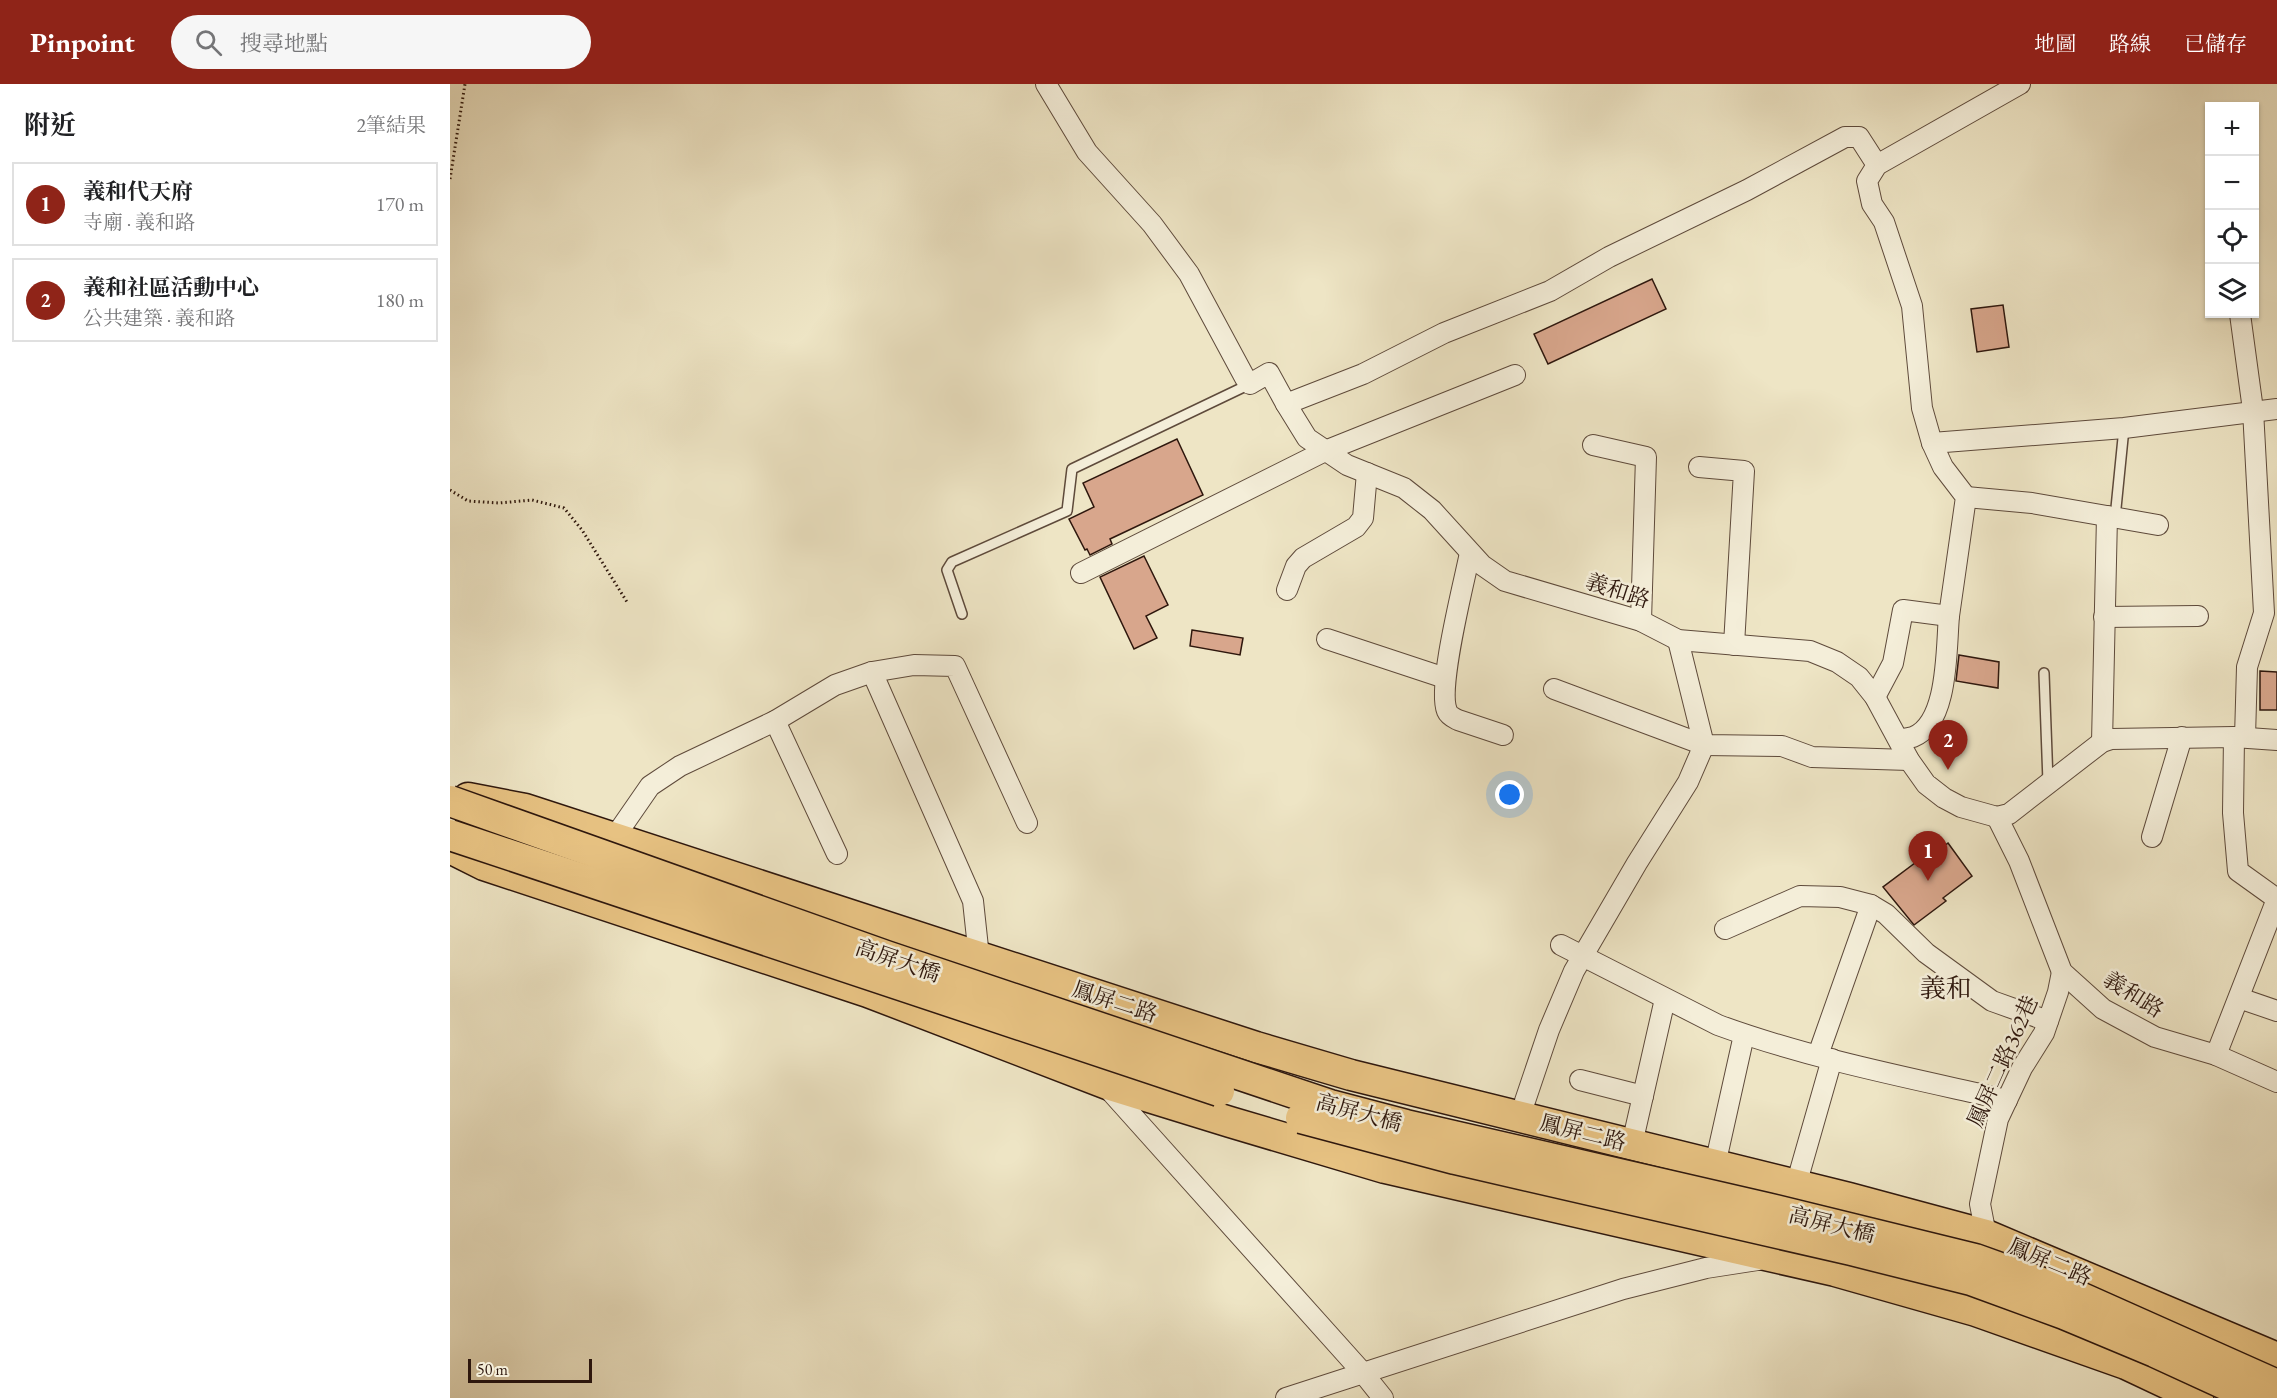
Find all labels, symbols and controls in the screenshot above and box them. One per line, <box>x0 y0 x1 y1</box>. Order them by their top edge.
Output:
search box <box>171 15 591 69</box>
text: Pinpoint <box>30 24 135 60</box>
icon: search <box>192 26 225 59</box>
text: 搜尋地點 <box>240 29 328 58</box>
text: 地圖 <box>2034 30 2076 57</box>
text: 路線 <box>2109 30 2151 57</box>
text: 已儲存 <box>2184 30 2247 57</box>
map controls <box>2205 102 2259 318</box>
button: + <box>2205 102 2259 156</box>
text: 附近 <box>24 108 76 142</box>
text: 2筆結果 <box>356 112 426 138</box>
button: − <box>2205 156 2259 210</box>
text: 義和代天府 <box>83 177 193 206</box>
text: 1 <box>40 191 51 217</box>
text: 170 m <box>376 191 424 217</box>
text: 寺廟 · 義和路 <box>83 209 195 235</box>
button: locate <box>2205 210 2259 264</box>
button: layers <box>2205 264 2259 318</box>
text: 義和社區活動中心 <box>83 273 259 302</box>
text: 2 <box>40 287 51 313</box>
text: 180 m <box>376 287 424 313</box>
text: 公共建築 · 義和路 <box>83 305 235 331</box>
street label: 義和路 <box>1582 566 1654 614</box>
pin: 2 <box>1928 720 1968 770</box>
your location <box>1495 780 1524 809</box>
pin: 1 <box>1908 832 1948 881</box>
street label: 高屏大橋 <box>852 932 944 989</box>
street label: 義和路 <box>2098 965 2169 1024</box>
district label: 義和 <box>1920 971 1972 1005</box>
street label: 鳳屏二路 <box>1069 974 1161 1029</box>
street label: 鳳屏二路362巷 <box>1960 991 2045 1132</box>
street label: 高屏大橋 <box>1313 1087 1405 1138</box>
street label: 鳳屏二路 <box>1537 1108 1629 1157</box>
street label: 高屏大橋 <box>1786 1200 1878 1249</box>
street label: 鳳屏二路 <box>2004 1231 2096 1292</box>
scale bar <box>468 1356 592 1384</box>
text: 50 m <box>477 1359 508 1380</box>

